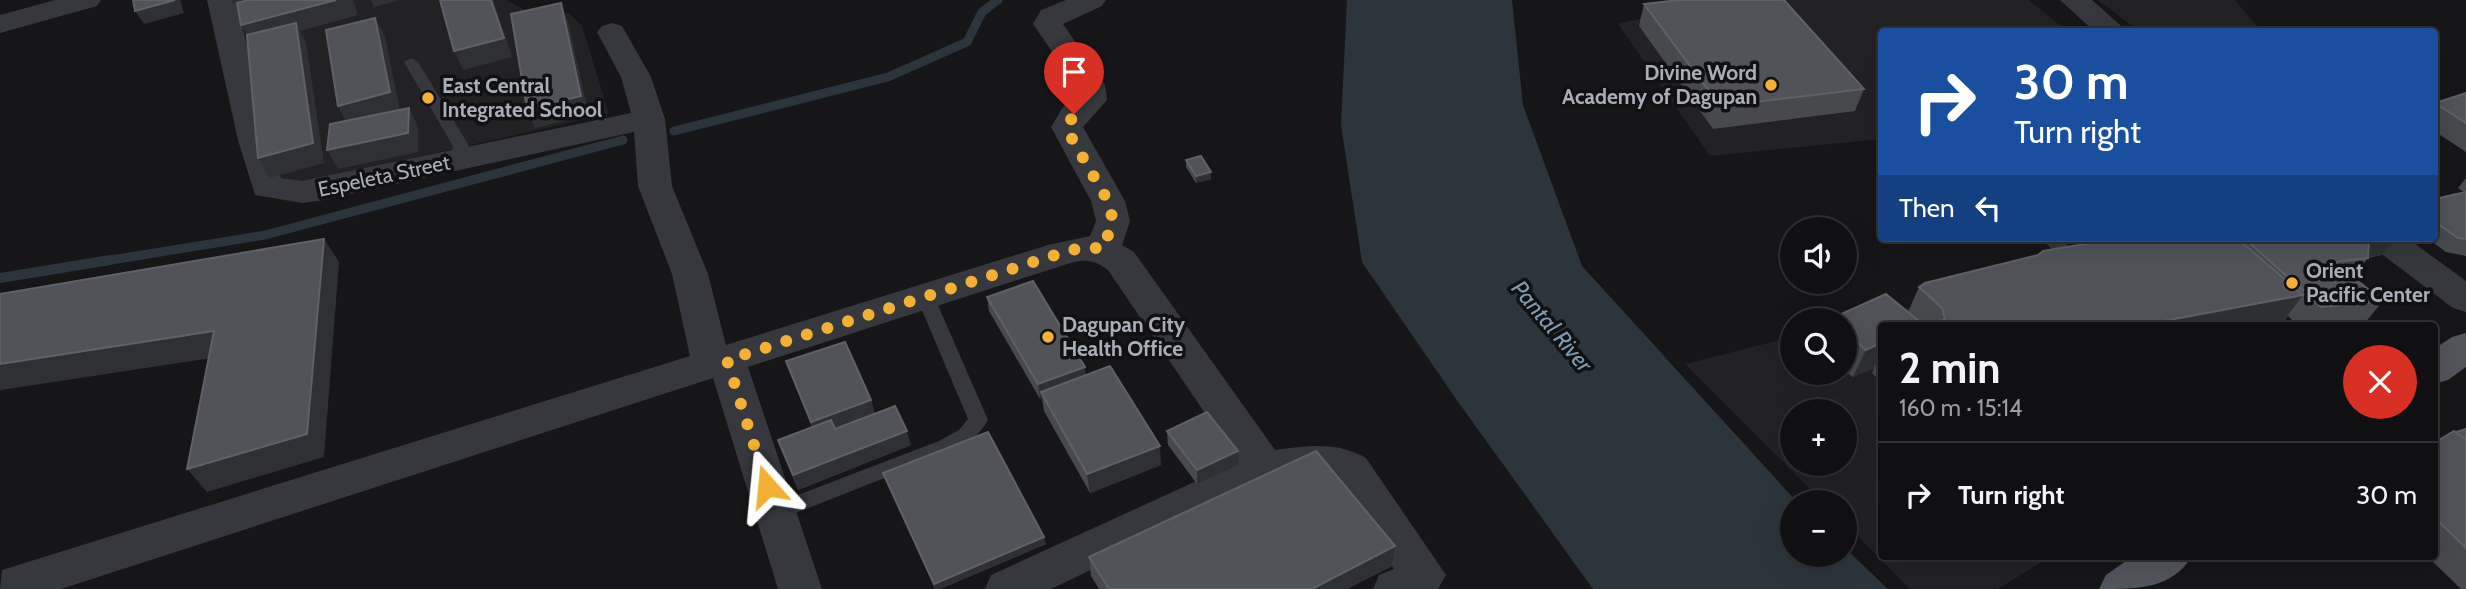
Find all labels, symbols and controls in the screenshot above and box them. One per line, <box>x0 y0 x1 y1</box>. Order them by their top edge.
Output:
pin <box>1044 42 1104 114</box>
text: 30 m <box>2014 52 2129 111</box>
icon: arrive <box>1055 53 1093 91</box>
icon: right <box>1899 56 1990 147</box>
place label: Divine Word Academy of Dagupan <box>1562 60 1757 109</box>
place label: East Central Integrated School <box>442 73 603 122</box>
marker: Divine Word Academy of Dagupan <box>1763 77 1779 93</box>
marker: East Central Integrated School <box>420 90 436 106</box>
text: Turn right <box>2014 112 2141 151</box>
street label: Espeleta Street <box>316 149 452 202</box>
icon: left <box>1969 189 2007 227</box>
text: Then <box>1899 192 1955 224</box>
map controls <box>1780 217 1857 567</box>
button: sound <box>1780 217 1857 294</box>
place label: Orient Pacific Center <box>2306 258 2430 307</box>
water label: Pantal River <box>1506 275 1599 378</box>
marker: Orient Pacific Center <box>2284 275 2300 291</box>
button: search <box>1780 308 1857 385</box>
place label: Dagupan City Health Office <box>1062 312 1186 361</box>
marker: Dagupan City Health Office <box>1040 329 1056 345</box>
text: 2 min <box>1899 342 2000 394</box>
button: close <box>2343 345 2417 419</box>
text: 160 m · 15:14 <box>1899 394 2022 422</box>
button: + <box>1780 399 1857 476</box>
position arrow <box>730 449 804 523</box>
icon: right <box>1899 476 1937 514</box>
text: Turn right <box>1958 479 2064 511</box>
text: 30 m <box>2356 479 2417 511</box>
button: − <box>1780 490 1857 567</box>

